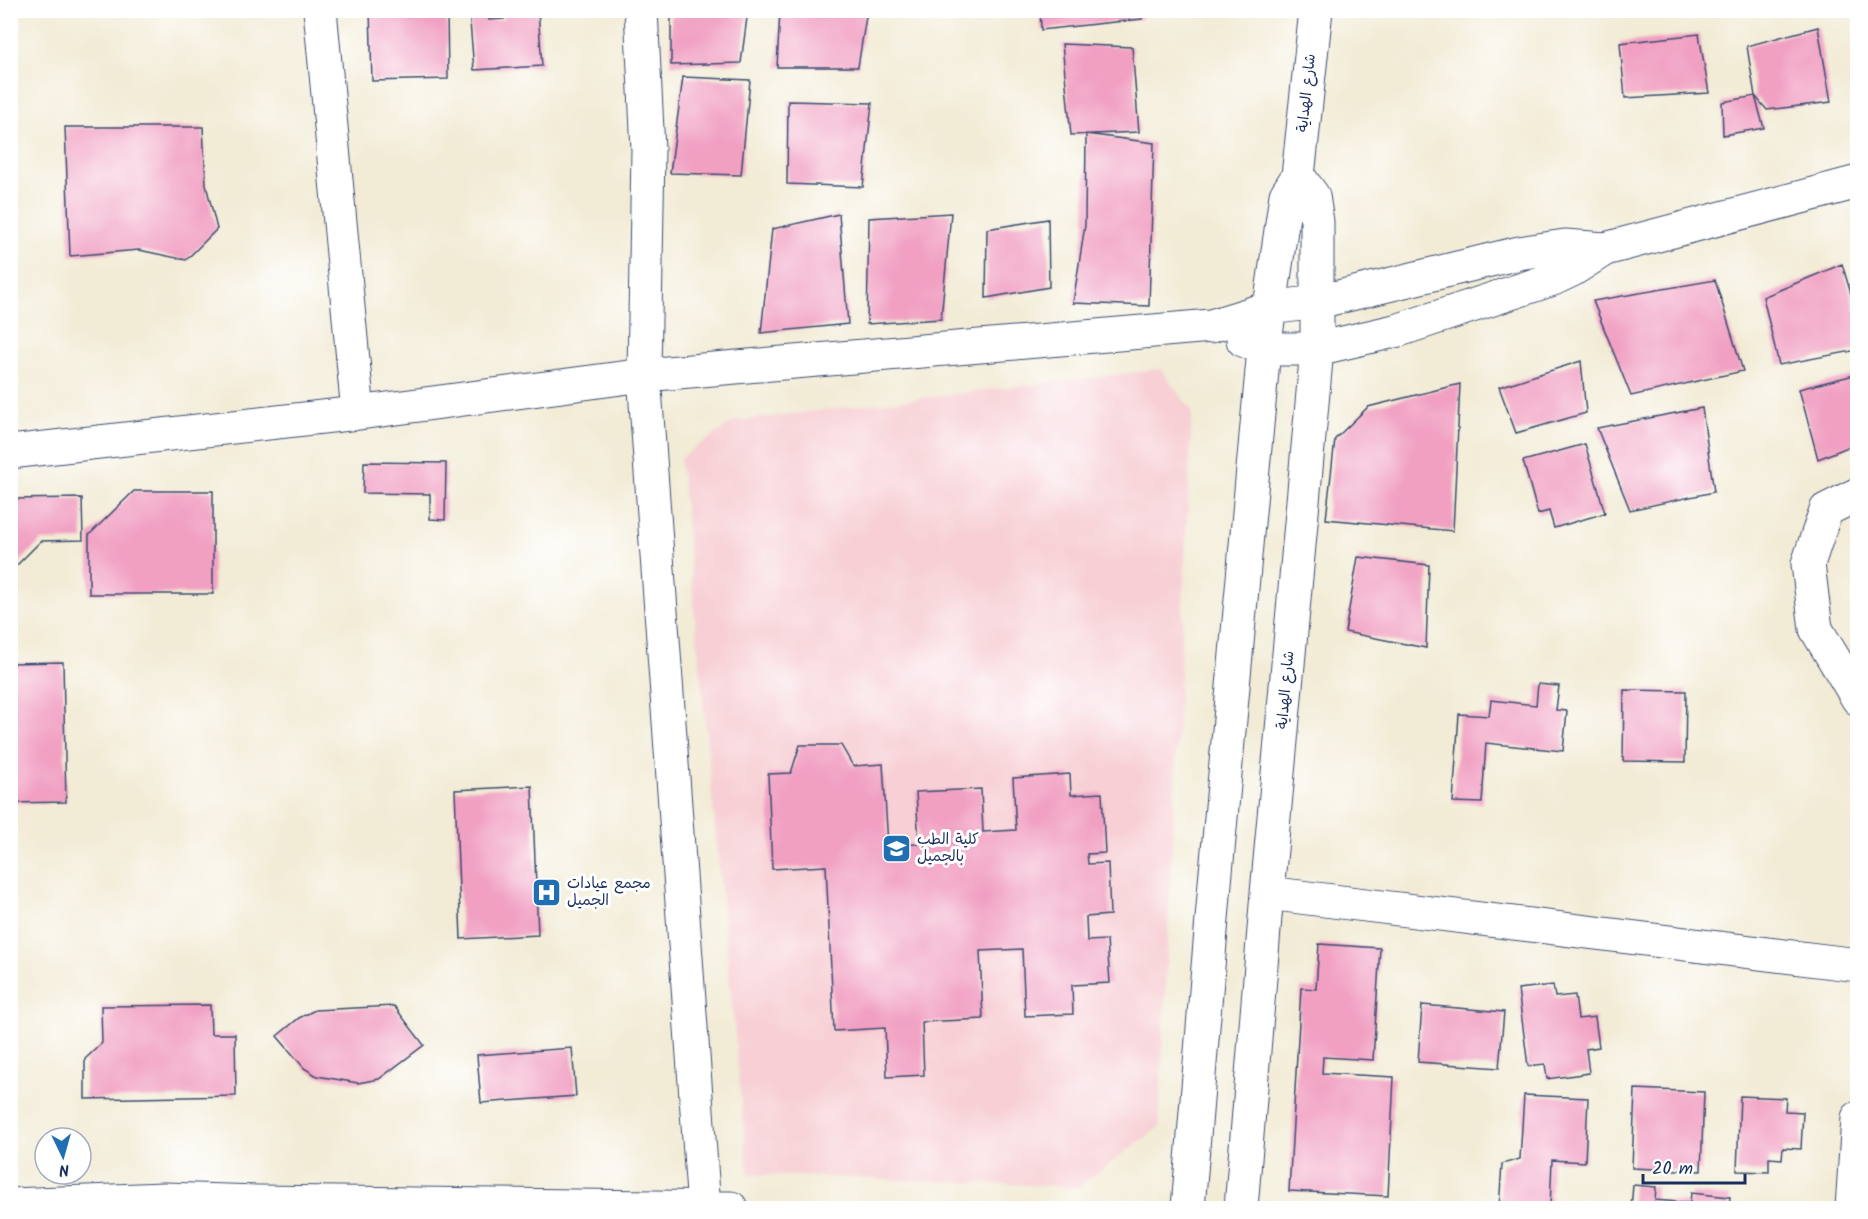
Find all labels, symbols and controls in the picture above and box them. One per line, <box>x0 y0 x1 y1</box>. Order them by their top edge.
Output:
street label: شارع الهداية <box>1291 53 1323 133</box>
street label: شارع الهداية <box>1271 650 1301 730</box>
place label: كلية الطب بالجميل <box>917 828 979 869</box>
school or university icon: كلية الطب بالجميل <box>880 833 912 865</box>
place label: مجمع عيادات الجميل <box>567 872 651 913</box>
hospital icon: مجمع عيادات الجميل <box>530 877 562 909</box>
north arrow <box>33 1126 93 1186</box>
scale bar <box>1643 1147 1745 1185</box>
text: 20 m <box>1652 1155 1693 1184</box>
text: N <box>58 1157 70 1182</box>

